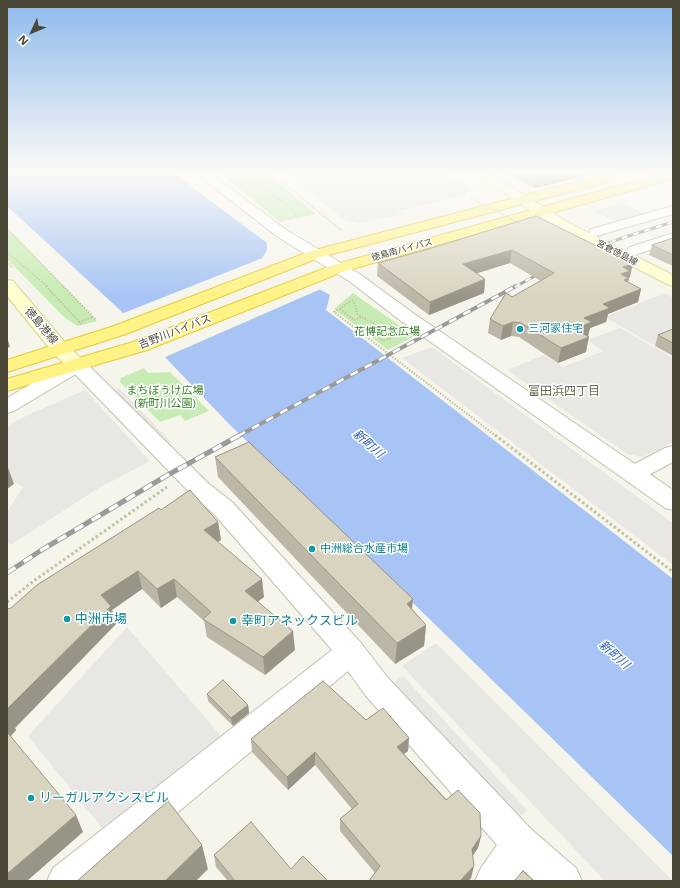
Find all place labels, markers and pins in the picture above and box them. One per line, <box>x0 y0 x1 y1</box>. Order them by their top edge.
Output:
place label: 三河家住宅 <box>528 322 583 336</box>
marker: 三河家住宅 <box>515 324 525 334</box>
place label: 中洲総合水産市場 <box>320 542 408 556</box>
marker: 中洲総合水産市場 <box>307 544 317 554</box>
place label: 中洲市場 <box>75 611 127 627</box>
place label: 幸町アネックスビル <box>241 613 358 629</box>
marker: 中洲市場 <box>62 614 72 624</box>
marker: 幸町アネックスビル <box>228 616 238 626</box>
place label: リーガルアクシスビル <box>39 790 169 806</box>
marker: リーガルアクシスビル <box>26 793 36 803</box>

